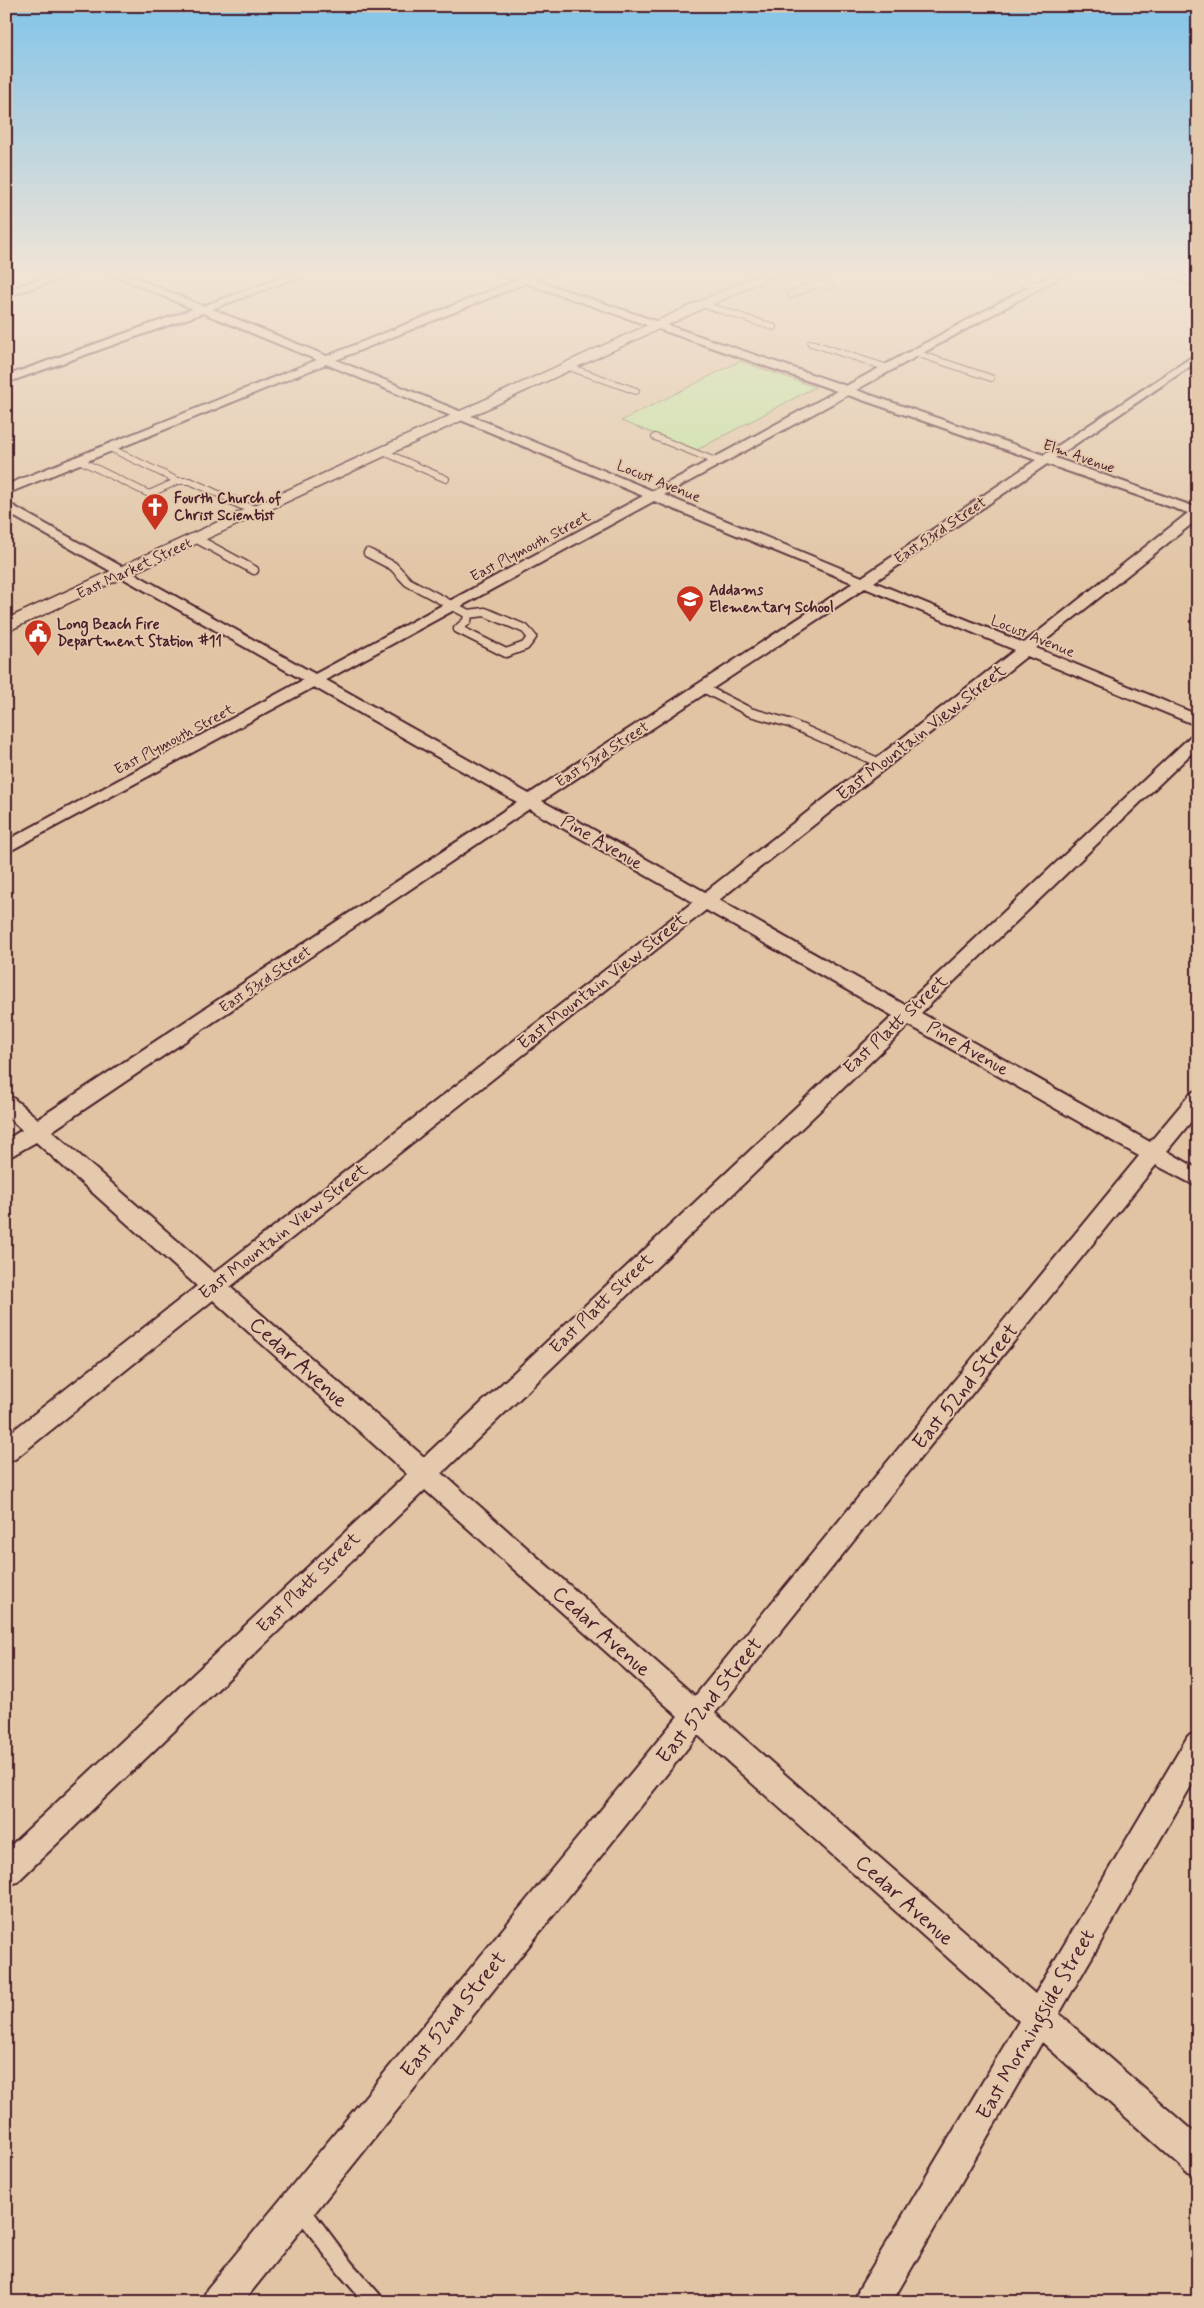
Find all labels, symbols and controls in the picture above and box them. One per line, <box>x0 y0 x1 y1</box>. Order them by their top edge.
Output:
street label: Elm Avenue <box>1040 435 1117 479</box>
street label: Locust Avenue <box>614 456 704 508</box>
place label: Fourth Church of Christ Scientist <box>174 489 282 526</box>
church icon: Fourth Church of Christ Scientist <box>140 492 170 531</box>
street label: East 53rd Street <box>891 493 991 569</box>
street label: East Plymouth Street <box>467 507 594 587</box>
street label: East Market Street <box>74 533 196 604</box>
place label: Addams Elementary School <box>709 581 834 618</box>
school or university icon: Addams Elementary School <box>675 584 705 623</box>
street label: Locust Avenue <box>988 611 1078 663</box>
place label: Long Beach Fire Department Station #11 <box>57 615 222 652</box>
public building icon: Long Beach Fire Department Station #11 <box>23 618 53 657</box>
street label: East Mountain View Street <box>832 659 1012 806</box>
street label: East Plymouth Street <box>111 700 238 780</box>
street label: East 53rd Street <box>552 717 653 792</box>
street label: Pine Avenue <box>556 810 647 876</box>
street label: East Mountain View Street <box>513 908 693 1055</box>
street label: East 53rd Street <box>216 942 316 1018</box>
street label: East Platt Street <box>838 970 954 1080</box>
street label: Pine Avenue <box>922 1016 1013 1082</box>
street label: East Mountain View Street <box>194 1158 374 1305</box>
street label: East Platt Street <box>545 1248 659 1359</box>
street label: Cedar Avenue <box>243 1311 354 1415</box>
street label: East 52nd Street <box>906 1318 1025 1455</box>
street label: East Platt Street <box>252 1527 366 1638</box>
street label: Cedar Avenue <box>546 1580 657 1684</box>
street label: East 52nd Street <box>650 1632 769 1769</box>
street label: Cedar Avenue <box>849 1849 960 1953</box>
street label: East Morningside Street <box>970 1924 1104 2126</box>
street label: East 52nd Street <box>394 1946 513 2083</box>

